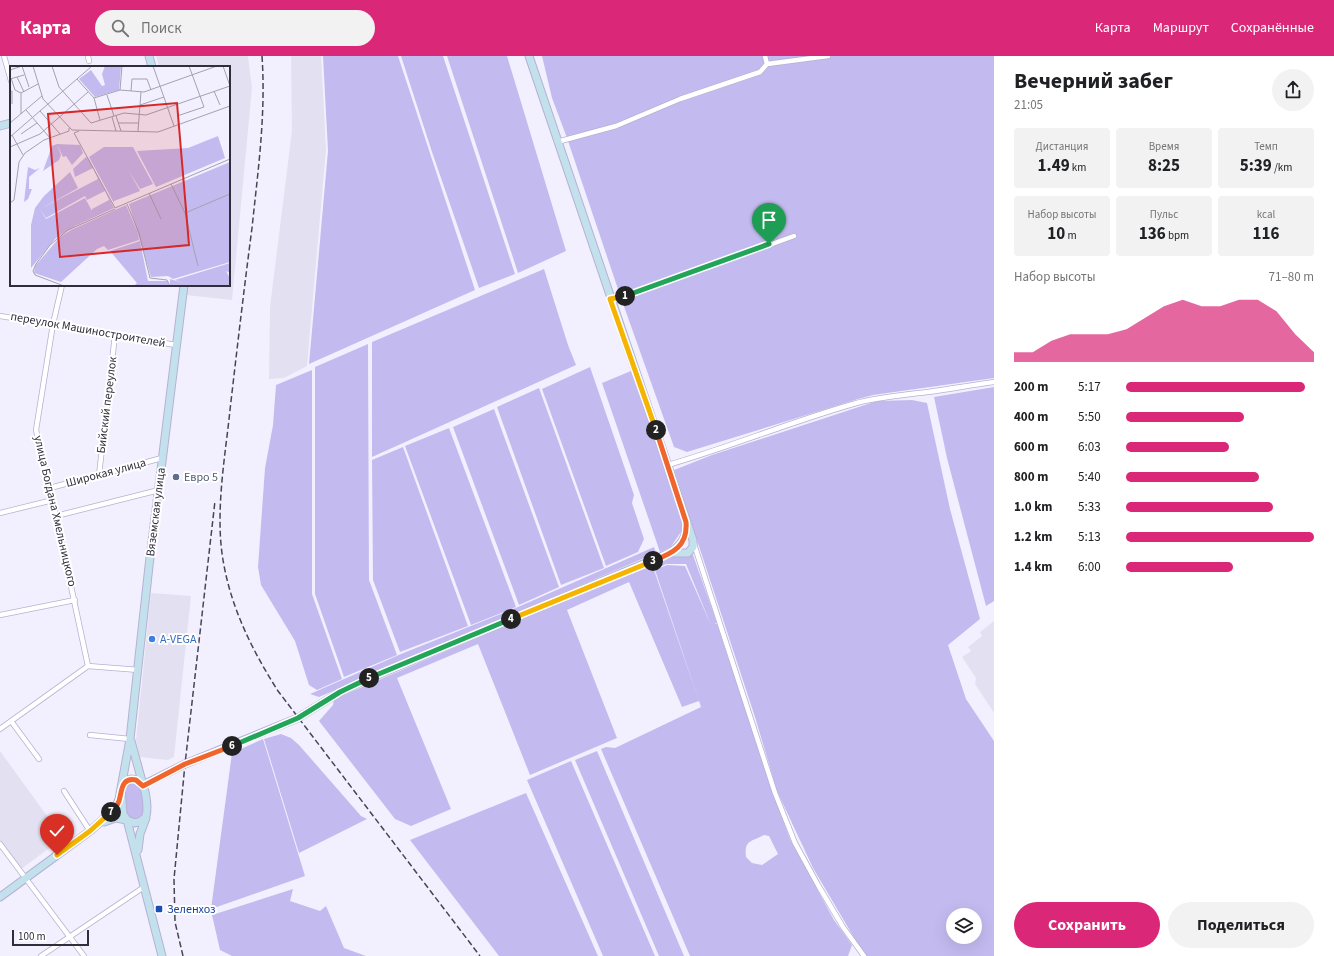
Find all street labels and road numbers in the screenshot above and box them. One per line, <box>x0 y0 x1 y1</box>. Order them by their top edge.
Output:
street label: переулок Машиностроителей <box>9 308 167 352</box>
street label: Бийский переулок <box>93 356 121 454</box>
street label: улица Богдана Хмельницкого <box>29 434 81 588</box>
street label: Широкая улица <box>64 454 148 492</box>
street label: Вяземская улица <box>142 467 170 557</box>

